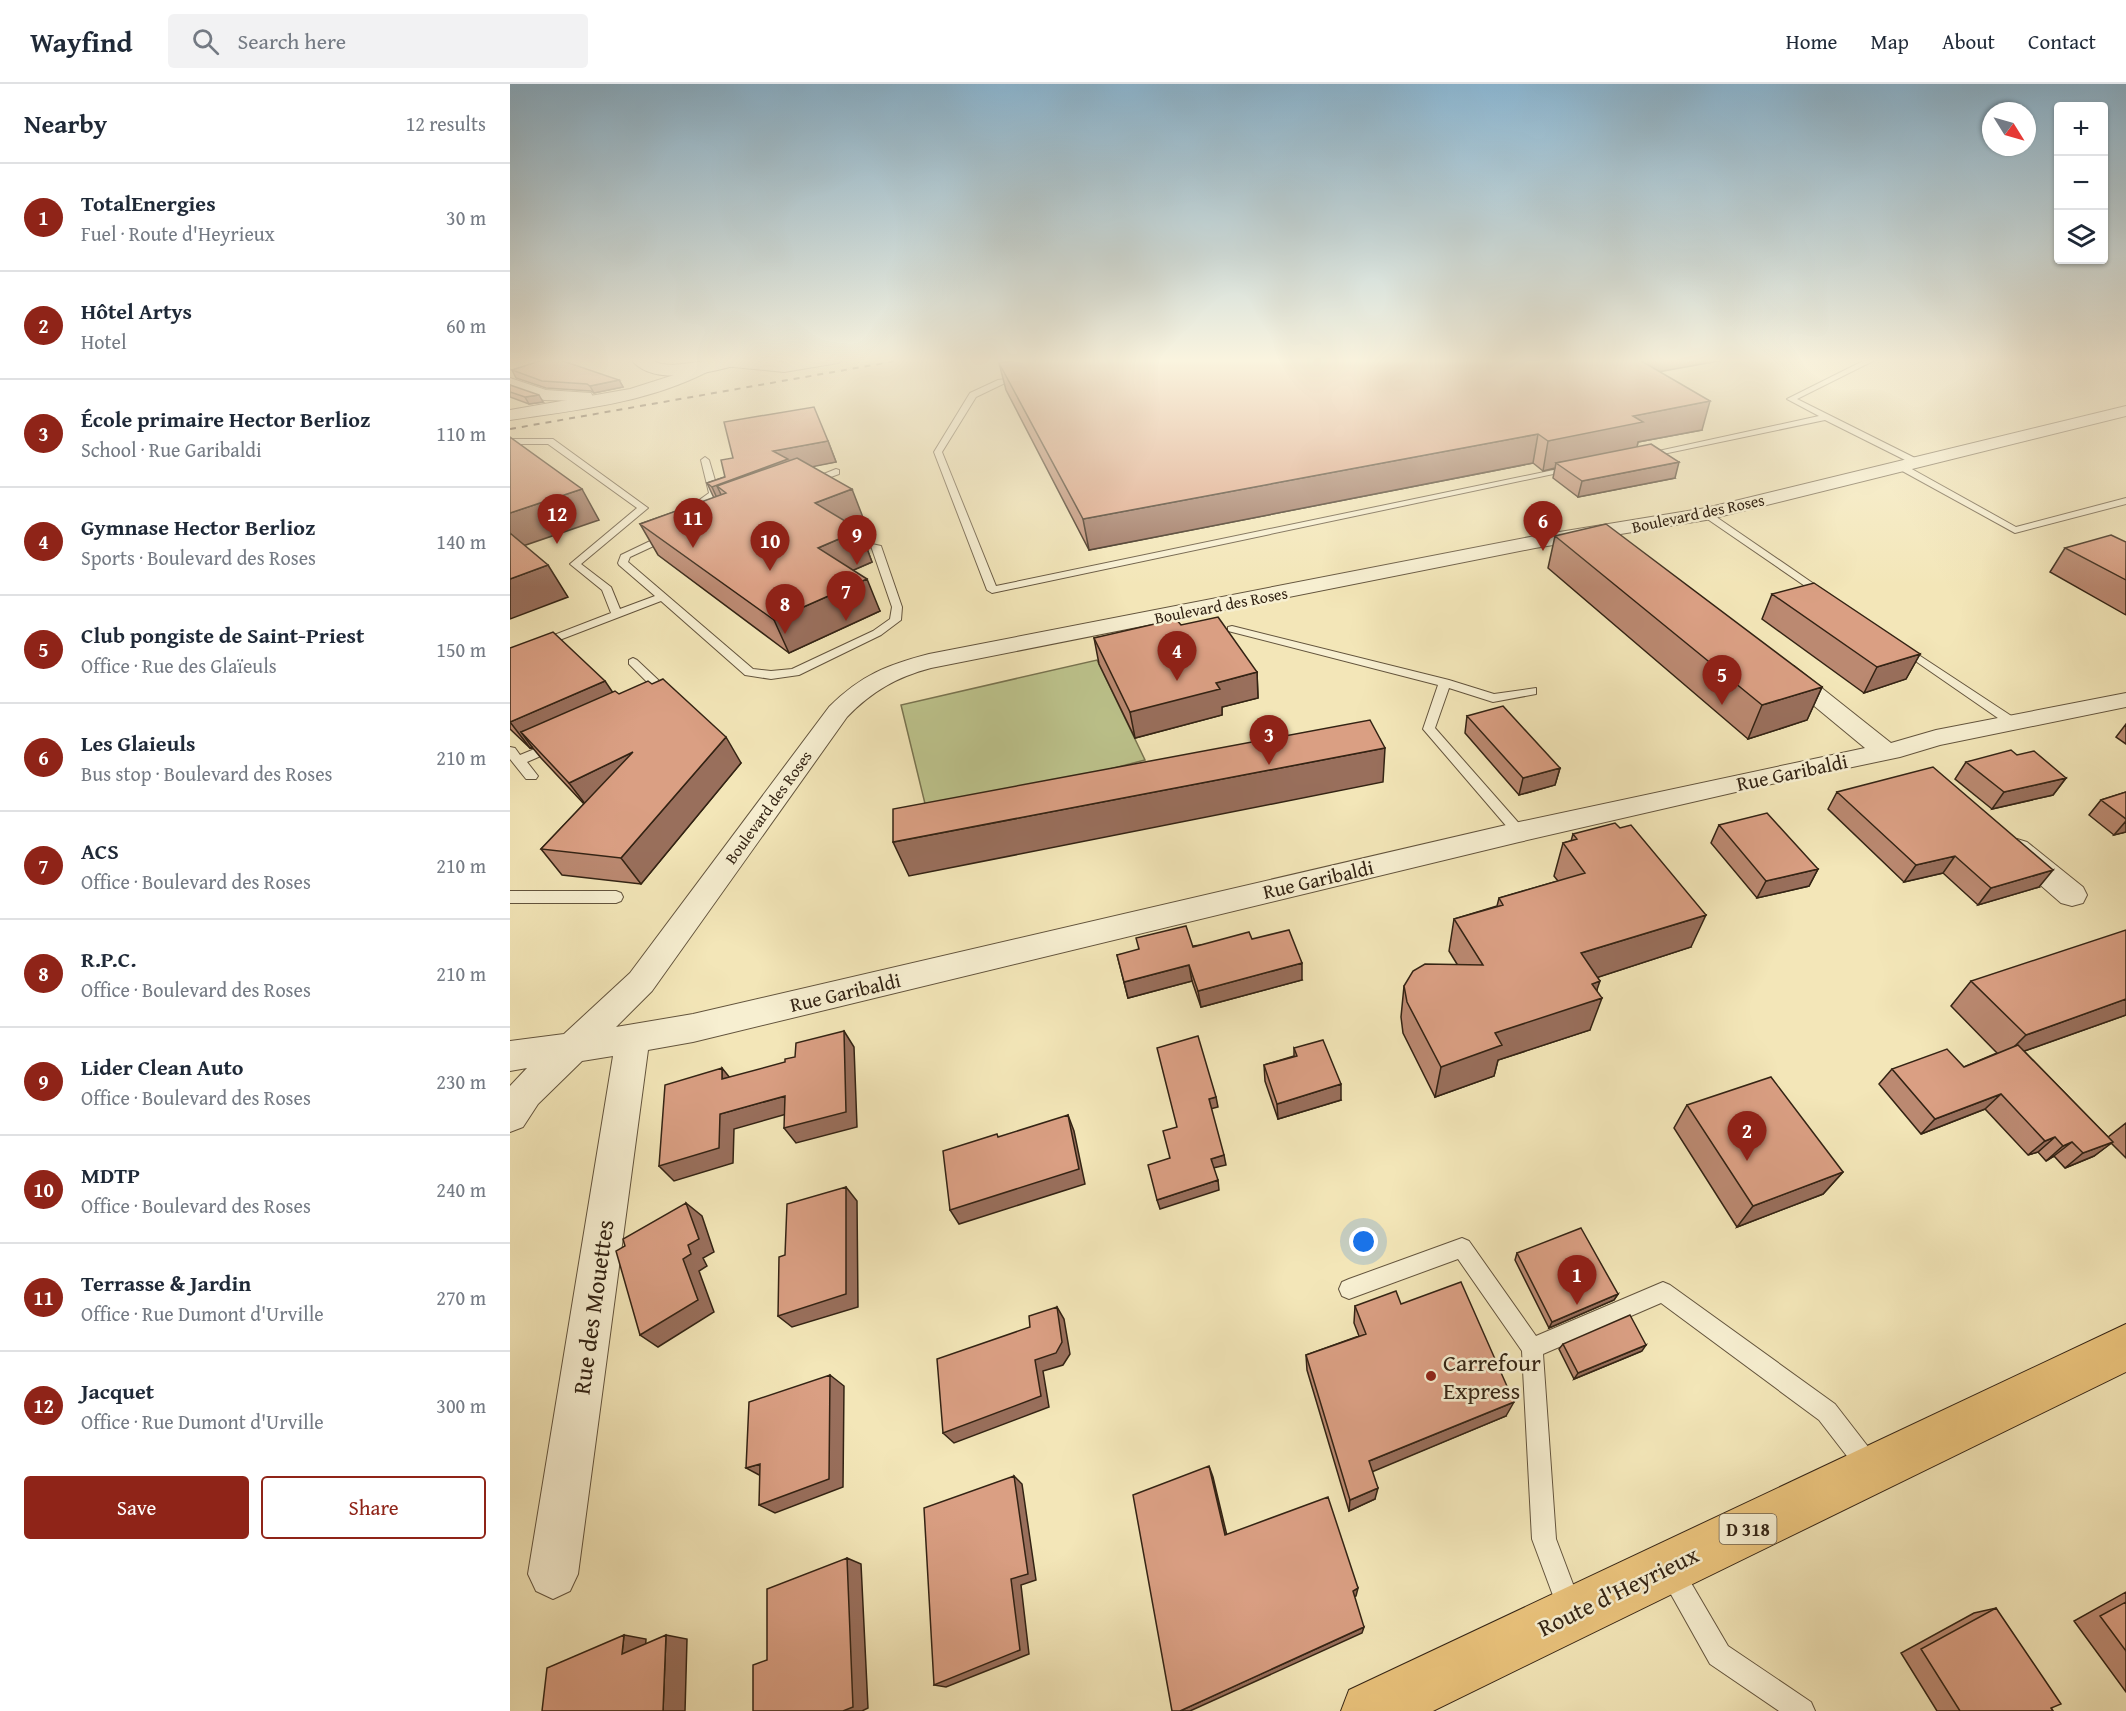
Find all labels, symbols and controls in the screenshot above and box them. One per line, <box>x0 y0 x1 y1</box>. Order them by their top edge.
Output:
search box <box>168 14 588 68</box>
text: Wayfind <box>30 21 132 62</box>
icon: search <box>189 25 222 58</box>
text: Search here <box>237 25 346 57</box>
text: Home <box>1786 26 1837 57</box>
text: Map <box>1870 26 1909 57</box>
text: About <box>1942 26 1995 57</box>
text: Contact <box>2028 26 2096 57</box>
north arrow <box>1982 102 2036 156</box>
map controls <box>2054 102 2108 264</box>
button: + <box>2054 102 2108 156</box>
text: Nearby <box>24 104 107 143</box>
text: 12 results <box>406 109 486 138</box>
button: − <box>2054 156 2108 210</box>
text: TotalEnergies <box>81 187 216 219</box>
text: 1 <box>38 203 49 232</box>
text: 30 m <box>446 203 486 232</box>
button: layers <box>2054 210 2108 264</box>
text: Fuel · Route d'Heyrieux <box>81 219 275 248</box>
text: Hôtel Artys <box>81 295 192 327</box>
text: 2 <box>38 311 49 340</box>
text: 60 m <box>446 311 486 340</box>
text: Hotel <box>81 327 127 356</box>
text: École primaire Hector Berlioz <box>81 403 370 435</box>
text: 3 <box>38 419 49 448</box>
text: 110 m <box>436 419 486 448</box>
text: School · Rue Garibaldi <box>81 435 262 464</box>
street label: Boulevard des Roses <box>1629 487 1767 539</box>
pin: 12 <box>538 494 576 544</box>
pin: 11 <box>674 498 712 548</box>
pin: 6 <box>1524 502 1562 551</box>
text: Gymnase Hector Berlioz <box>81 511 315 543</box>
pin: 9 <box>838 516 876 565</box>
pin: 10 <box>750 522 790 571</box>
text: 4 <box>38 527 49 556</box>
text: 140 m <box>436 527 486 556</box>
text: Sports · Boulevard des Roses <box>81 543 316 572</box>
pin: 7 <box>826 572 866 621</box>
street label: Boulevard des Roses <box>1152 580 1290 630</box>
pin: 8 <box>766 584 804 634</box>
text: Club pongiste de Saint-Priest <box>81 619 364 651</box>
pin: 4 <box>1158 632 1196 681</box>
text: 5 <box>38 635 49 664</box>
text: 150 m <box>436 635 486 664</box>
text: Office · Rue des Glaïeuls <box>81 651 277 680</box>
pin: 5 <box>1702 656 1742 705</box>
pin: 3 <box>1250 716 1288 765</box>
text: Les Glaieuls <box>81 727 196 759</box>
text: 6 <box>38 743 49 772</box>
text: 210 m <box>436 743 486 772</box>
street label: Boulevard des Roses <box>719 745 817 869</box>
street label: Rue Garibaldi <box>1734 746 1851 798</box>
text: Bus stop · Boulevard des Roses <box>81 759 333 788</box>
text: ACS <box>81 835 119 867</box>
text: 7 <box>38 851 49 880</box>
text: 210 m <box>436 851 486 880</box>
street label: Rue Garibaldi <box>1260 852 1377 906</box>
text: Office · Boulevard des Roses <box>81 867 311 896</box>
text: R.P.C. <box>81 943 136 975</box>
text: 8 <box>38 959 49 988</box>
text: 210 m <box>436 959 486 988</box>
street label: Rue Garibaldi <box>787 965 904 1019</box>
text: Office · Boulevard des Roses <box>81 975 311 1004</box>
text: Lider Clean Auto <box>81 1051 244 1083</box>
text: 9 <box>38 1067 49 1096</box>
text: 230 m <box>436 1067 486 1096</box>
text: Office · Boulevard des Roses <box>81 1083 311 1112</box>
pin: 2 <box>1728 1112 1766 1161</box>
text: MDTP <box>81 1159 140 1191</box>
text: 10 <box>33 1175 54 1204</box>
text: 240 m <box>436 1175 486 1204</box>
text: Office · Boulevard des Roses <box>81 1191 311 1220</box>
street label: Rue des Mouettes <box>563 1217 623 1397</box>
your location <box>1349 1227 1378 1256</box>
pin: 1 <box>1558 1256 1596 1305</box>
text: Terrasse & Jardin <box>81 1267 251 1299</box>
text: 11 <box>33 1283 54 1312</box>
text: 270 m <box>436 1283 486 1312</box>
text: Office · Rue Dumont d'Urville <box>81 1299 324 1328</box>
place label: Carrefour Express <box>1443 1345 1541 1408</box>
marker: Carrefour Express <box>1424 1369 1438 1383</box>
text: Jacquet <box>81 1375 154 1407</box>
text: 12 <box>33 1391 54 1420</box>
text: 300 m <box>436 1391 486 1420</box>
text: Office · Rue Dumont d'Urville <box>81 1407 324 1436</box>
button: Save <box>24 1476 249 1539</box>
button: Share <box>261 1476 486 1539</box>
road number: D 318 <box>1720 1514 1776 1544</box>
street label: Route d'Heyrieux <box>1532 1537 1705 1645</box>

